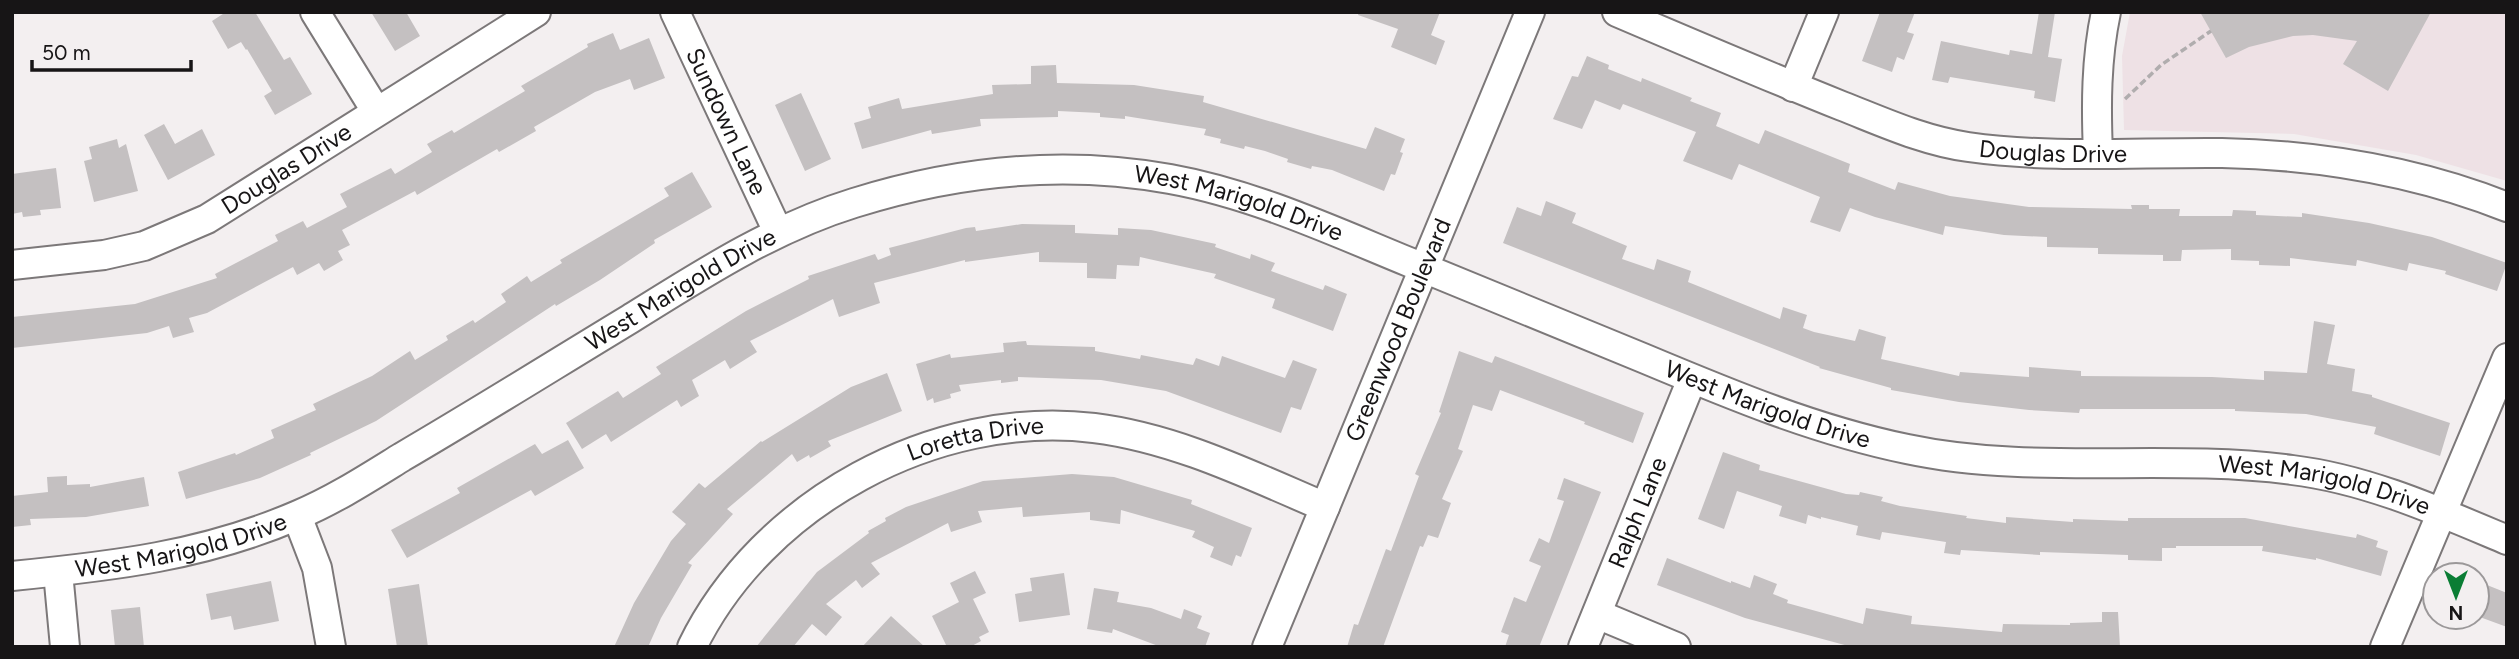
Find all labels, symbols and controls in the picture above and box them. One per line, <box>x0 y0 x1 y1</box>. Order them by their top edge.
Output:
scale bar <box>32 28 191 72</box>
text: 50 m <box>42 40 91 65</box>
street label: Sundown Lane <box>680 43 774 199</box>
street label: Douglas Drive <box>216 117 357 220</box>
street label: Douglas Drive <box>1978 134 2127 168</box>
street label: West Marigold Drive <box>1133 159 1348 247</box>
street label: Greenwood Boulevard <box>1339 214 1457 446</box>
street label: West Marigold Drive <box>580 222 780 357</box>
street label: West Marigold Drive <box>1661 354 1874 454</box>
street label: Loretta Drive <box>903 411 1044 467</box>
street label: West Marigold Drive <box>2218 449 2434 521</box>
street label: Ralph Lane <box>1602 453 1673 572</box>
street label: West Marigold Drive <box>74 506 291 583</box>
north arrow <box>2421 561 2491 631</box>
text: N <box>2449 601 2463 624</box>

